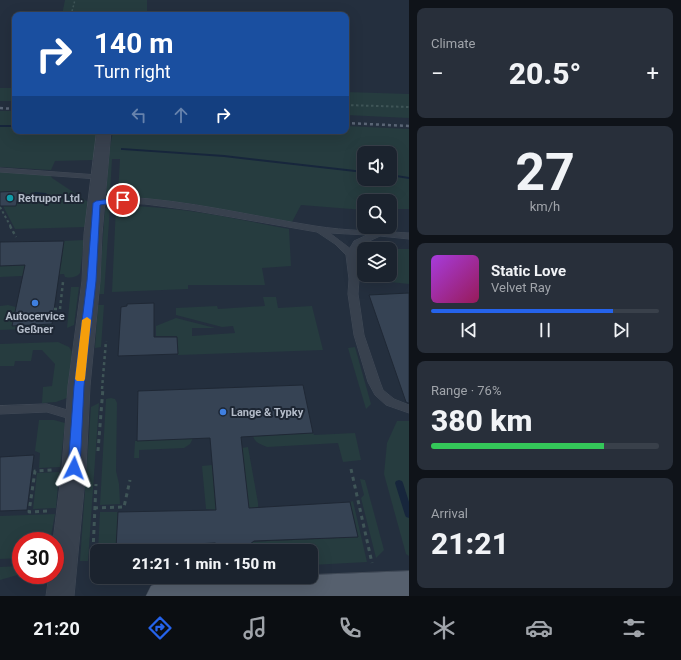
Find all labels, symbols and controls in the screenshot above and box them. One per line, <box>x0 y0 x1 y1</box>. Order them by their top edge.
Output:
text: 140 m <box>94 27 173 60</box>
icon: right <box>28 28 80 80</box>
text: Climate <box>431 36 475 51</box>
text: 20.5° <box>509 56 581 91</box>
text: Turn right <box>94 61 171 82</box>
text: − <box>431 61 444 86</box>
text: + <box>647 61 659 86</box>
icon: left <box>128 104 150 126</box>
icon: ahead <box>170 104 192 126</box>
icon: right <box>212 104 234 126</box>
text: 27 <box>515 142 575 203</box>
map controls <box>357 146 397 282</box>
button: sound <box>357 146 397 186</box>
pin <box>106 183 140 217</box>
icon: arrive <box>112 189 134 211</box>
place label: Retrupor Ltd. <box>18 192 83 205</box>
marker: Retrupor Ltd. <box>5 193 15 203</box>
button: search <box>357 194 397 234</box>
text: km/h <box>530 199 560 214</box>
button: layers <box>357 242 397 282</box>
text: Static Love <box>491 262 566 280</box>
text: Velvet Ray <box>491 280 551 295</box>
marker: Autocervice Geßner <box>30 298 40 308</box>
place label: Autocervice Geßner <box>5 310 65 336</box>
icon: previous <box>458 319 480 341</box>
icon: pause <box>534 319 556 341</box>
icon: next <box>610 319 632 341</box>
text: Range · 76% <box>431 383 501 398</box>
text: 380 km <box>431 403 533 438</box>
place label: Lange & Typky <box>231 406 304 419</box>
marker: Lange & Typky <box>218 407 228 417</box>
position arrow <box>53 447 95 489</box>
text: Arrival <box>431 506 468 521</box>
text: 21:21 <box>431 526 509 561</box>
speed limit sign: 30 <box>12 532 64 584</box>
text: 21:21 · 1 min · 150 m <box>132 555 276 573</box>
icon: directions <box>146 614 174 642</box>
icon: music <box>241 614 269 642</box>
icon: phone <box>336 614 364 642</box>
icon: climate <box>430 614 458 642</box>
icon: car <box>525 614 553 642</box>
icon: filters <box>620 614 648 642</box>
text: 21:20 <box>33 618 80 639</box>

